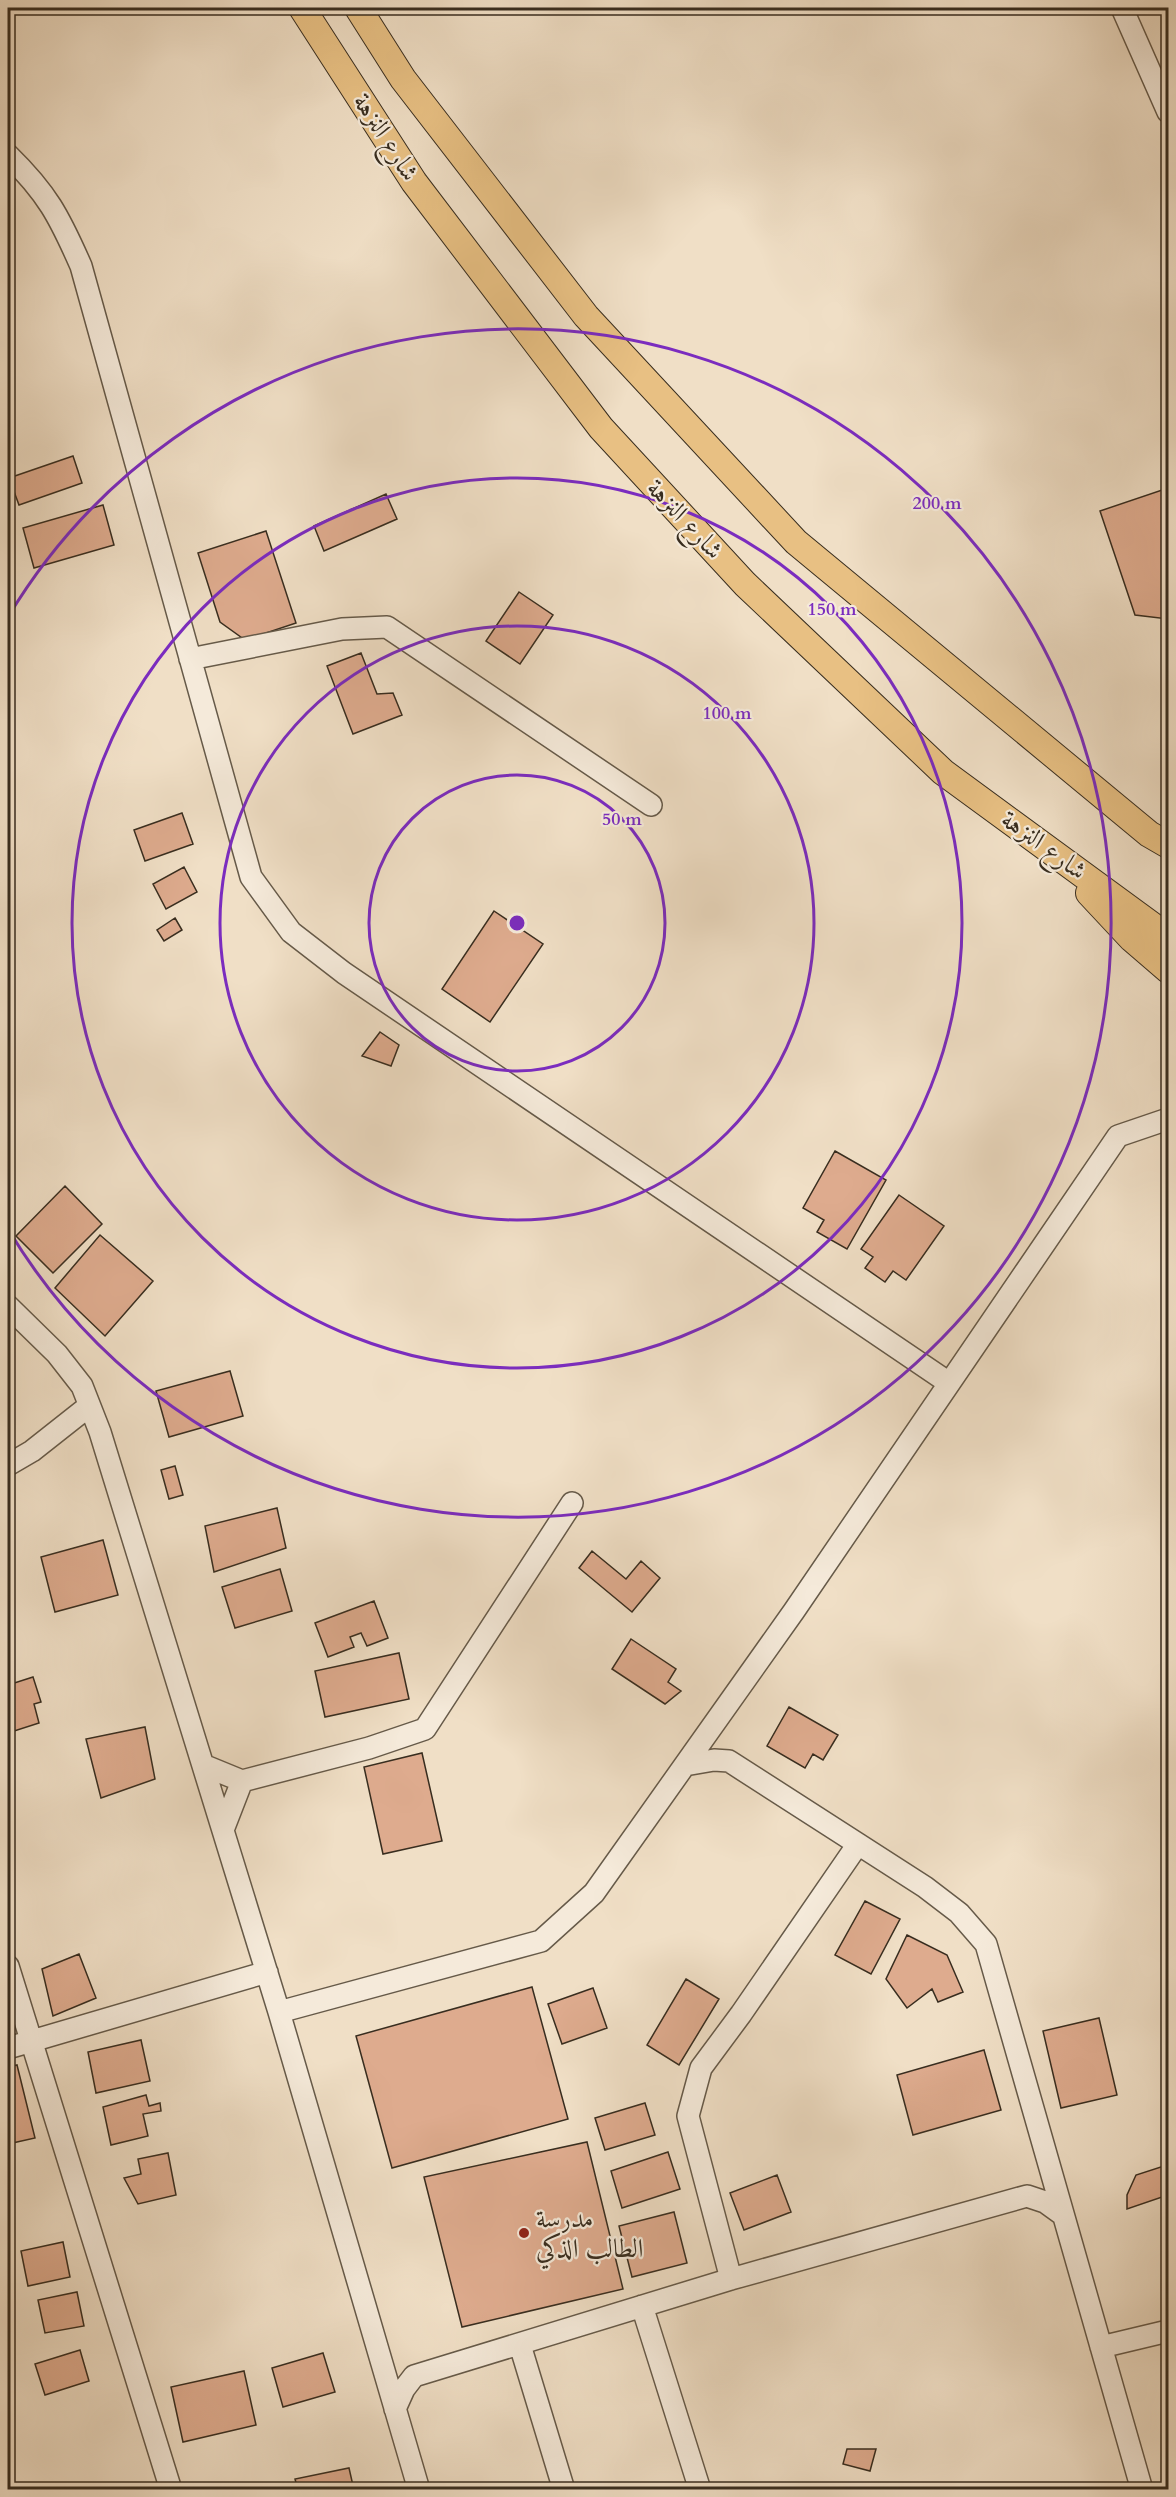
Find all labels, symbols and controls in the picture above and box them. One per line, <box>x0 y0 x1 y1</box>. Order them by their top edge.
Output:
street label: شارع النزهة <box>341 86 427 190</box>
street label: شارع النزهة <box>636 471 731 570</box>
text: 200 m <box>912 491 962 516</box>
text: 150 m <box>807 597 857 622</box>
text: 100 m <box>702 701 752 726</box>
street label: شارع النزهة <box>992 802 1094 891</box>
text: 50 m <box>602 807 642 832</box>
centre of rings <box>507 913 527 933</box>
place label: مدرسة الطالب الذكي <box>536 2201 643 2270</box>
marker: مدرسة الطالب الذكي <box>517 2226 531 2240</box>

